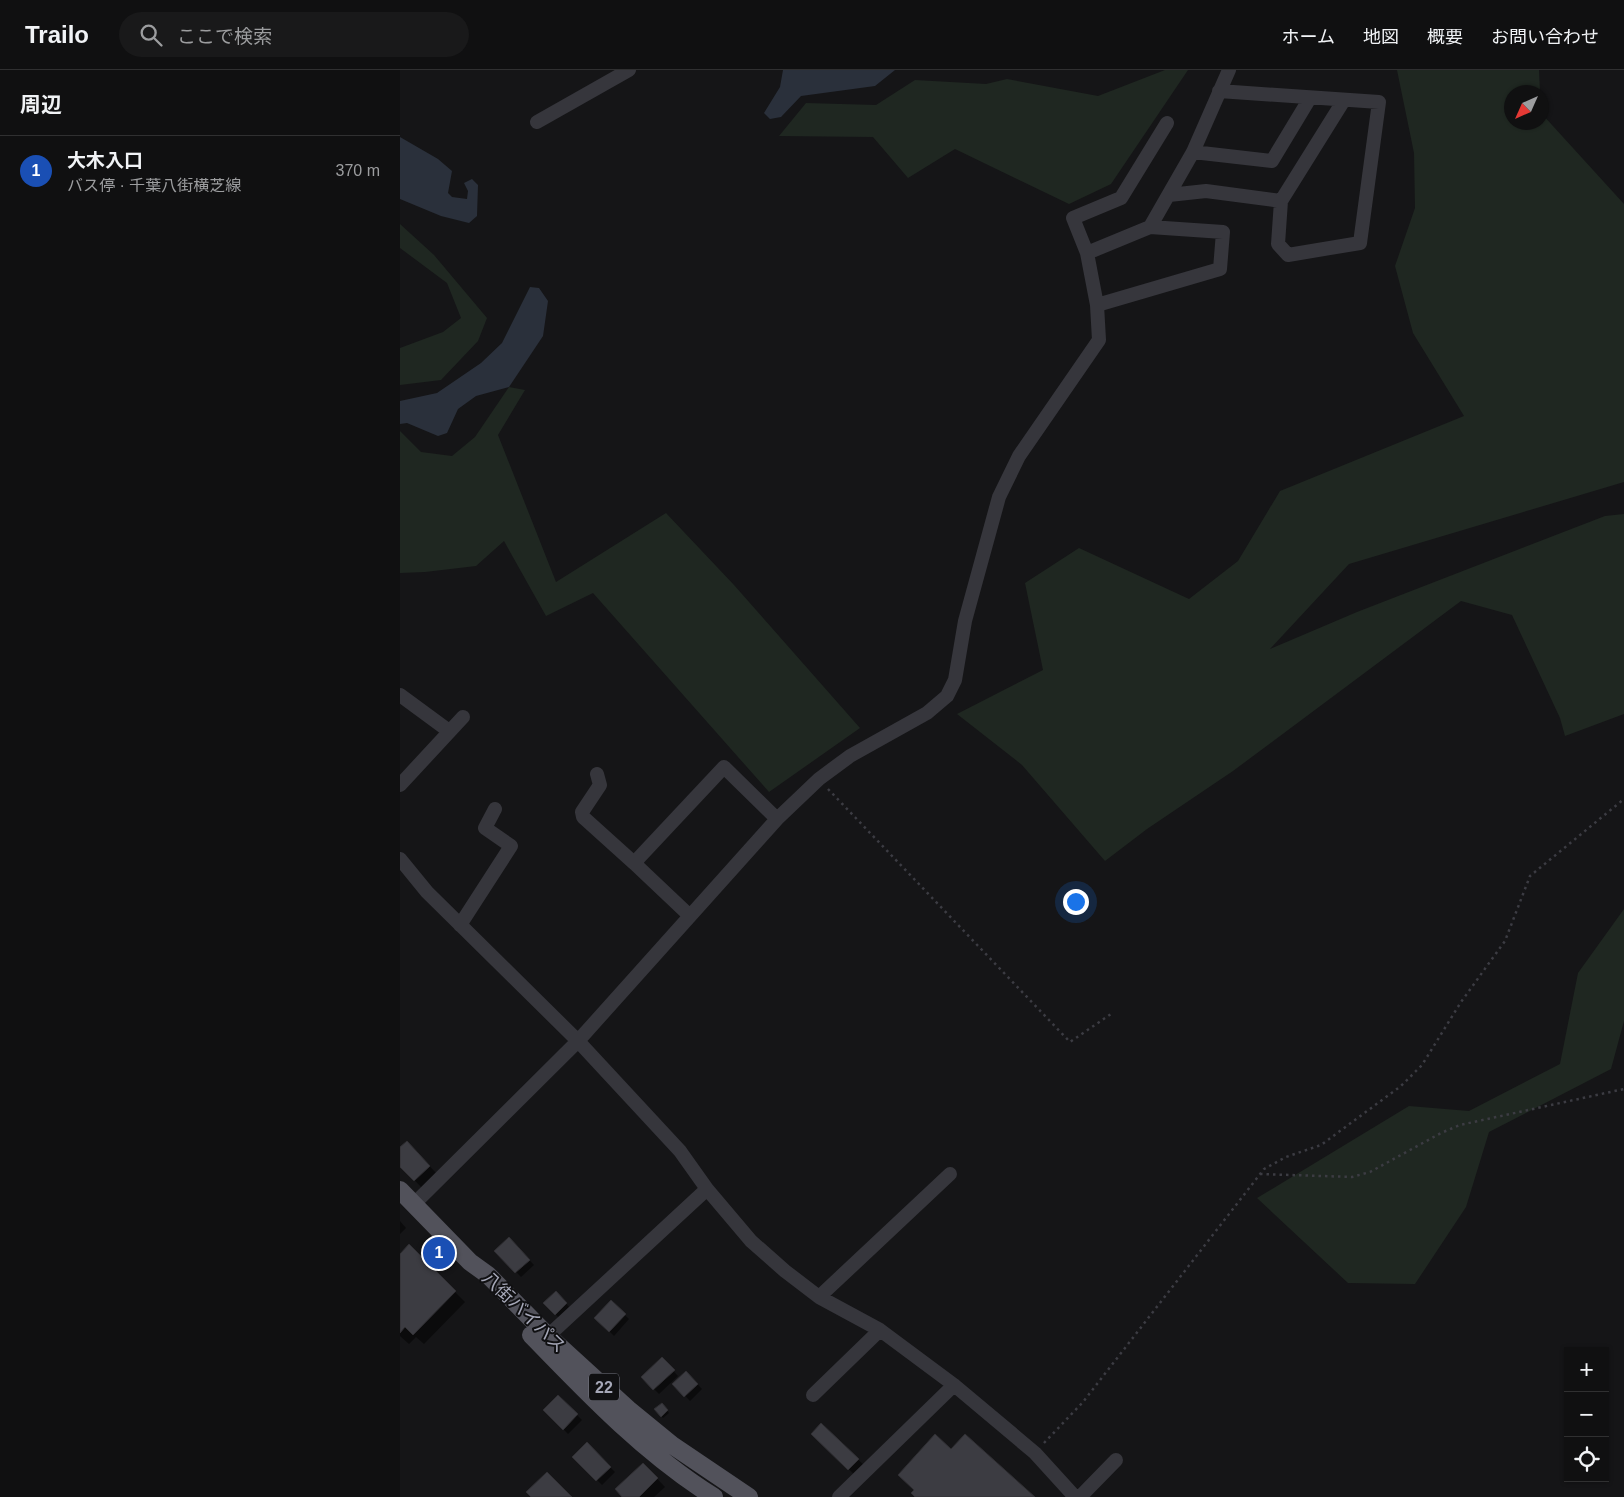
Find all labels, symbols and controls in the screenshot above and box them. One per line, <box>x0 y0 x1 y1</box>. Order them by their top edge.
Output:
search box <box>119 12 469 57</box>
text: Trailo <box>25 21 89 48</box>
icon: search <box>137 21 165 49</box>
text: ここで検索 <box>177 26 272 47</box>
text: ホーム <box>1282 27 1335 47</box>
text: 地図 <box>1363 27 1399 47</box>
text: 概要 <box>1427 27 1463 47</box>
text: お問い合わせ <box>1491 27 1599 47</box>
north arrow <box>1504 85 1549 130</box>
text: 周辺 <box>20 93 62 116</box>
text: 大木入口 <box>67 150 143 171</box>
text: 1 <box>32 162 40 179</box>
text: 370 m <box>336 162 380 179</box>
text: バス停 · 千葉八街横芝線 <box>67 177 241 194</box>
your location <box>1063 889 1089 915</box>
pin: 1 <box>423 1234 455 1272</box>
street label: 八街バイパス <box>478 1267 570 1357</box>
map controls <box>1564 1347 1609 1482</box>
button: + <box>1564 1347 1609 1392</box>
road number: 22 <box>589 1374 619 1400</box>
button: − <box>1564 1392 1609 1437</box>
button: locate <box>1564 1437 1609 1482</box>

